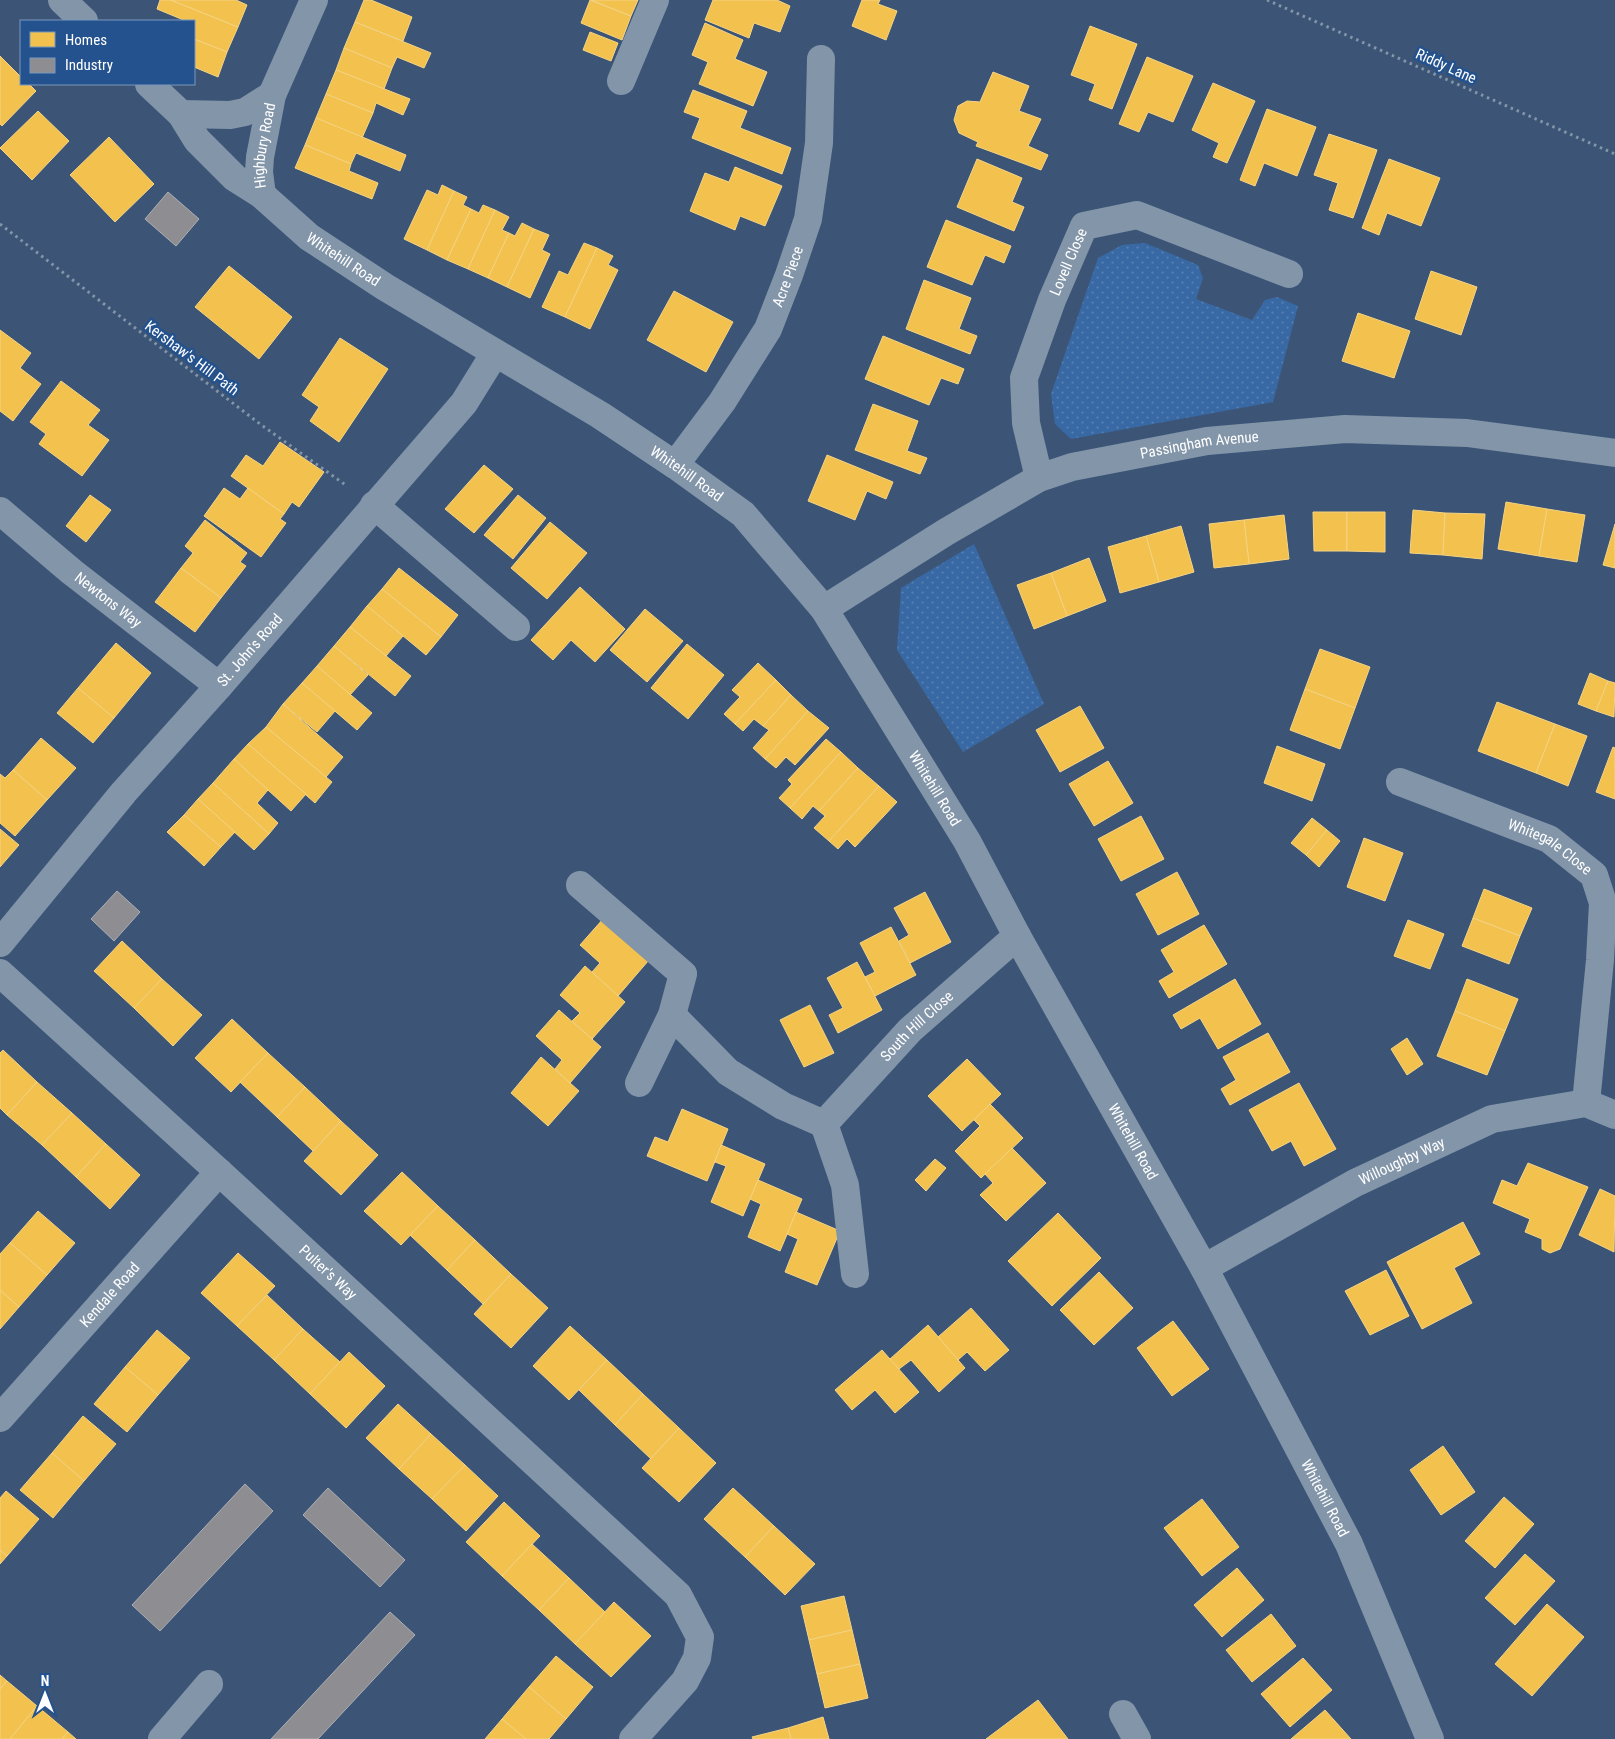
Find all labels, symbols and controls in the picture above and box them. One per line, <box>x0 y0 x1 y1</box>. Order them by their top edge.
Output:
legend <box>20 20 195 85</box>
text: Homes <box>65 31 107 49</box>
street label: Riddy Lane <box>1413 45 1479 87</box>
text: Industry <box>65 56 113 74</box>
street label: Highbury Road <box>250 101 279 190</box>
street label: Lovell Close <box>1046 225 1091 298</box>
street label: Whitehill Road <box>303 229 384 290</box>
street label: Acre Piece <box>768 244 807 309</box>
street label: Kershaw's Hill Path <box>141 317 243 399</box>
street label: Passingham Avenue <box>1139 428 1259 463</box>
street label: Whitehill Road <box>647 442 727 506</box>
street label: Newtons Way <box>71 568 145 632</box>
street label: St. John's Road <box>213 610 286 690</box>
street label: Whitehill Road <box>905 748 965 829</box>
street label: Whitegale Close <box>1505 815 1595 879</box>
street label: South Hill Close <box>877 987 957 1065</box>
street label: Whitehill Road <box>1104 1100 1162 1183</box>
street label: Willoughby Way <box>1356 1133 1448 1189</box>
street label: Pulter's Way <box>295 1241 361 1303</box>
street label: Kendale Road <box>76 1259 143 1331</box>
street label: Whitehill Road <box>1297 1456 1353 1540</box>
north arrow <box>20 1669 70 1719</box>
text: N <box>41 1673 49 1689</box>

